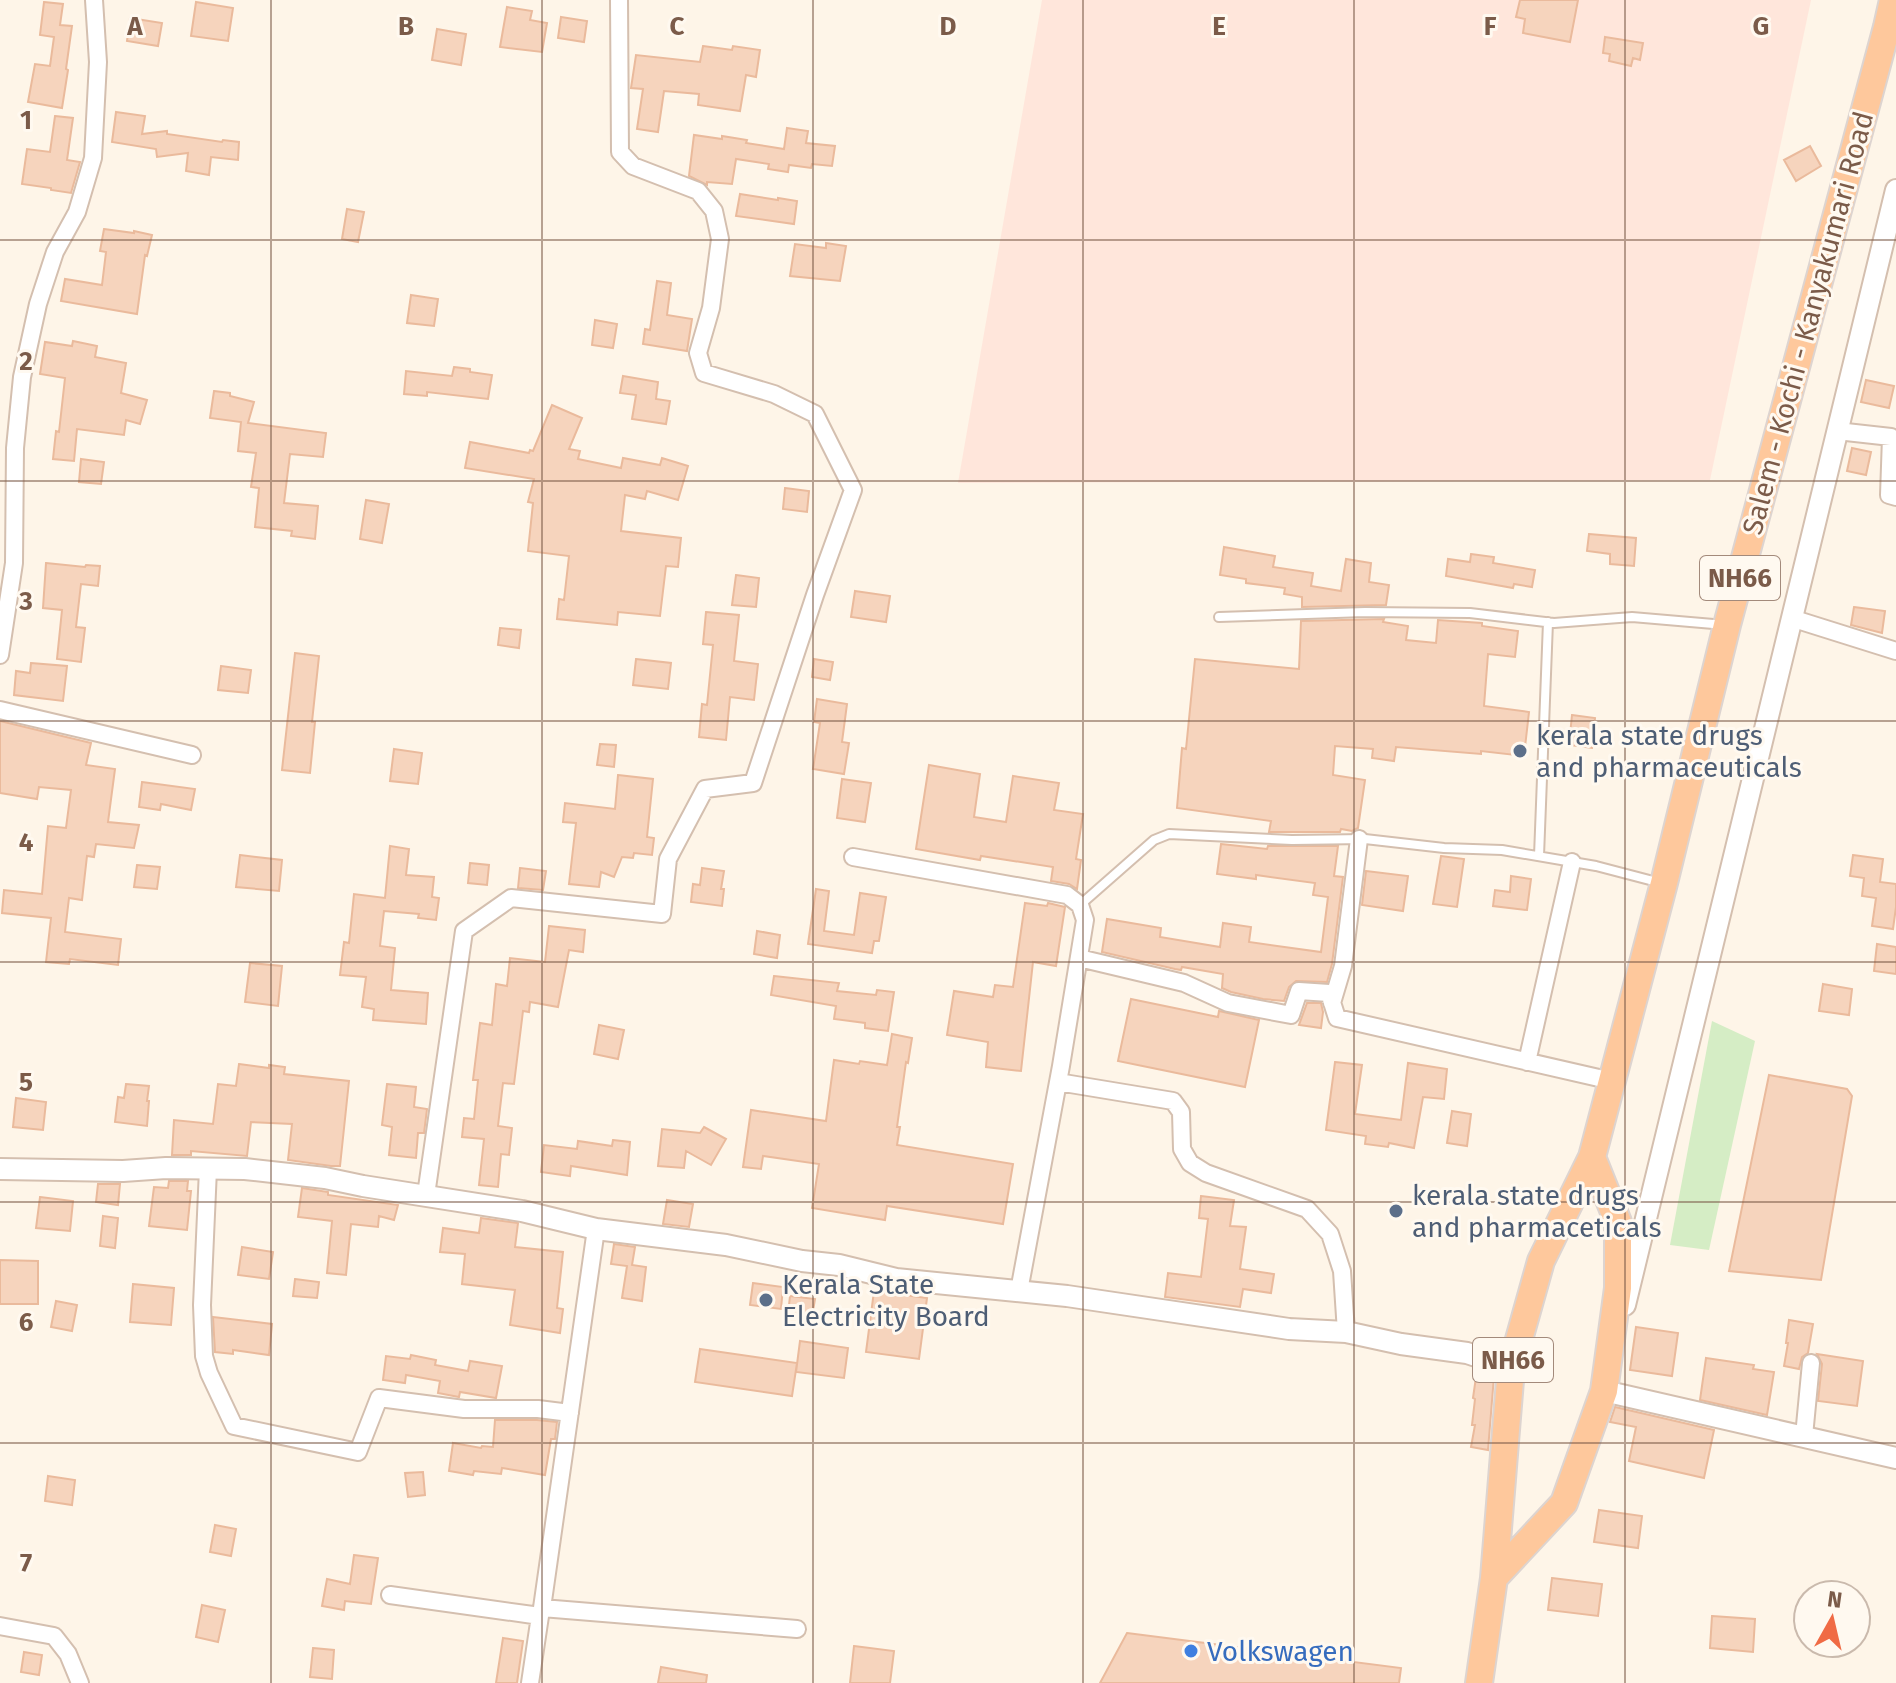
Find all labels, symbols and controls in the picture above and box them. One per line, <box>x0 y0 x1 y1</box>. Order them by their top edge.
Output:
text: A <box>126 11 143 42</box>
text: B <box>398 11 414 42</box>
text: C <box>670 11 685 42</box>
text: D <box>940 11 957 42</box>
text: E <box>1212 11 1226 42</box>
text: F <box>1484 11 1497 42</box>
text: G <box>1753 11 1769 42</box>
text: 1 <box>20 105 32 136</box>
street label: Salem - Kochi - Kanyakumari Road <box>1736 108 1880 538</box>
text: 2 <box>19 346 33 377</box>
road number: NH66 <box>1700 556 1780 600</box>
text: 3 <box>18 586 33 617</box>
place label: kerala state drugs and pharmaceuticals <box>1536 719 1802 784</box>
marker: kerala state drugs and pharmaceuticals <box>1511 742 1529 760</box>
text: 4 <box>19 827 34 858</box>
text: 5 <box>19 1067 33 1098</box>
place label: kerala state drugs and pharmaceticals <box>1412 1179 1662 1244</box>
marker: kerala state drugs and pharmaceticals <box>1387 1202 1405 1220</box>
place label: Kerala State Electricity Board <box>782 1268 990 1333</box>
marker: Kerala State Electricity Board <box>757 1291 775 1309</box>
text: 6 <box>19 1307 34 1338</box>
road number: NH66 <box>1473 1338 1553 1382</box>
text: 7 <box>20 1548 32 1579</box>
north arrow <box>1792 1579 1872 1659</box>
text: N <box>1826 1585 1844 1614</box>
place label: Volkswagen <box>1207 1635 1354 1668</box>
marker: Volkswagen <box>1182 1642 1200 1660</box>

